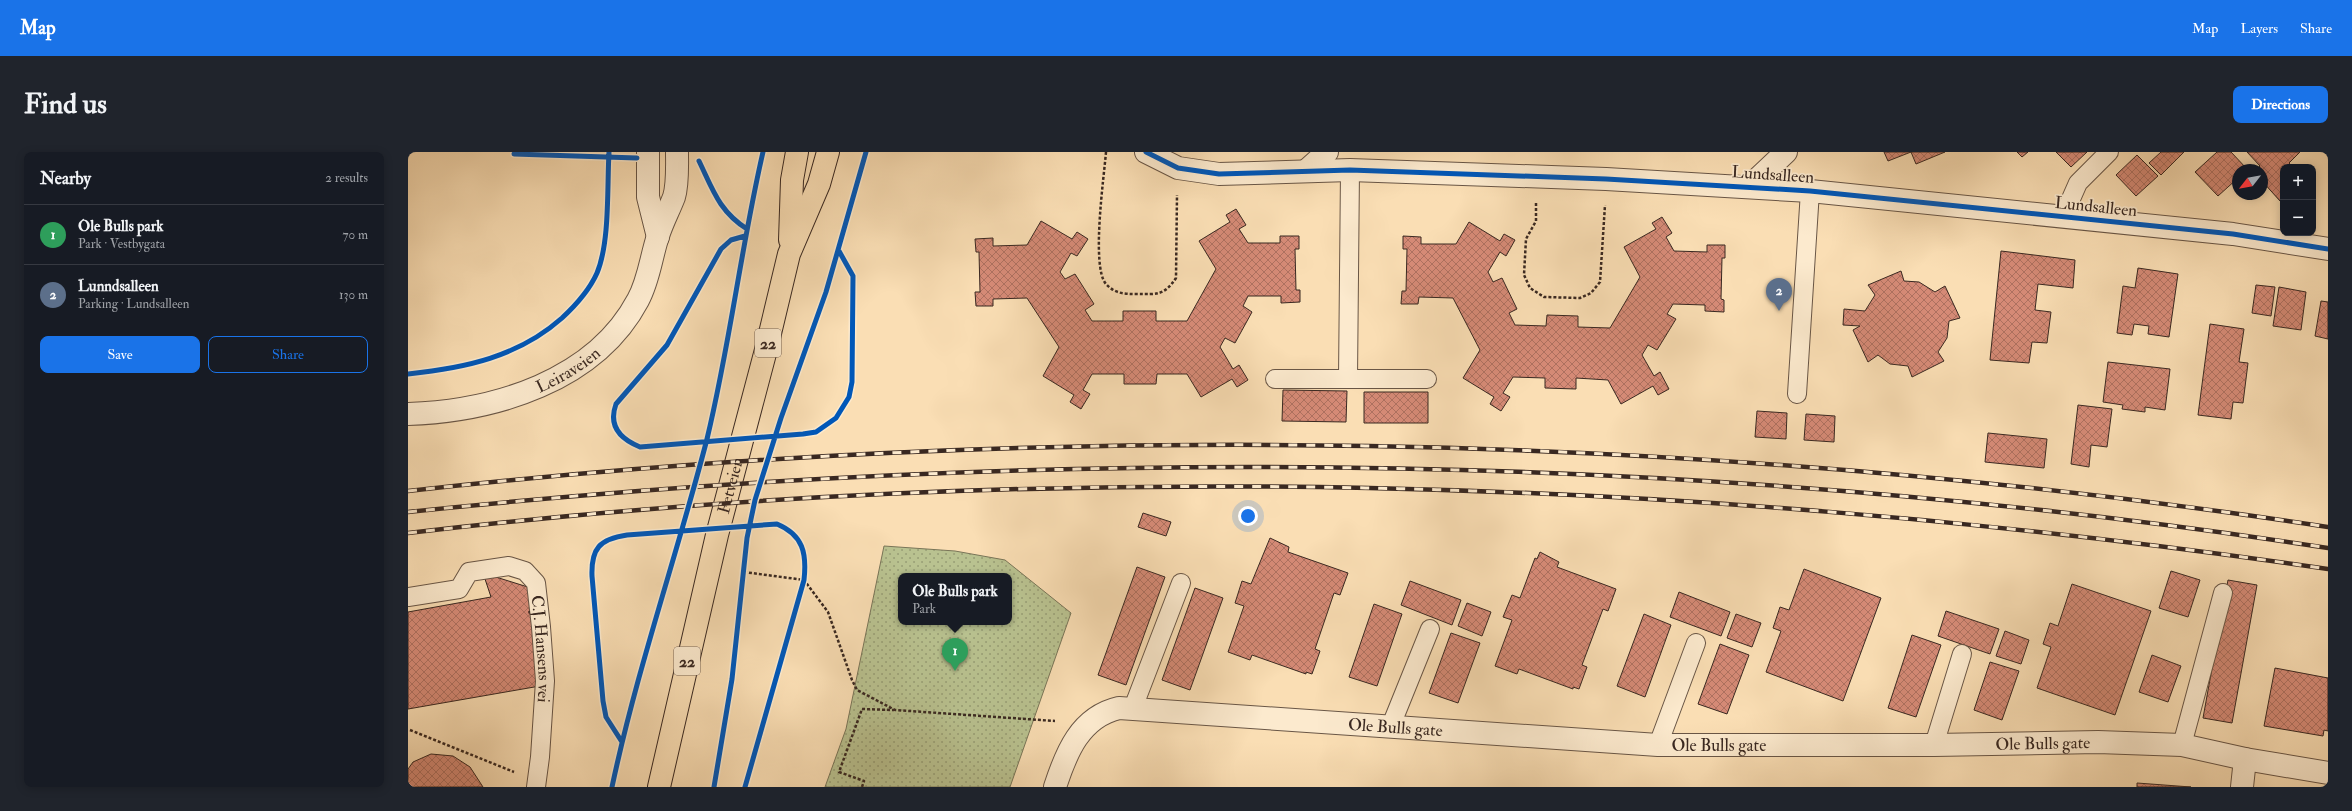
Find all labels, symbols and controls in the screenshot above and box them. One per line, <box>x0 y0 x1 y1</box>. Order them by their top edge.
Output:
text: Map <box>20 16 56 40</box>
text: Map <box>2192 20 2218 37</box>
text: Layers <box>2240 20 2278 37</box>
text: Share <box>2300 20 2332 37</box>
button: Directions <box>2233 86 2328 123</box>
text: Find us <box>24 87 107 122</box>
street label: Lundsalleen <box>1731 161 1815 188</box>
north arrow <box>2232 164 2268 200</box>
map controls <box>2280 164 2316 236</box>
button: + <box>2280 164 2316 200</box>
text: Nearby <box>40 168 91 189</box>
text: 2 results <box>325 170 368 186</box>
street label: Lundsalleen <box>2054 192 2138 221</box>
button: − <box>2280 200 2316 236</box>
text: Ole Bulls park <box>78 217 163 236</box>
text: 1 <box>51 227 55 243</box>
text: 70 m <box>343 227 368 243</box>
text: Park · Vestbygata <box>78 236 165 252</box>
text: Lunndsalleen <box>78 277 159 296</box>
pin: 2 <box>1766 278 1792 311</box>
text: 2 <box>50 287 56 303</box>
text: 130 m <box>339 287 368 303</box>
text: Parking · Lundsalleen <box>78 296 189 312</box>
road number: 22 <box>755 329 781 357</box>
button: Save <box>40 336 200 373</box>
button: Share <box>208 336 368 373</box>
street label: Leiraveien <box>533 342 605 398</box>
street label: Fetveien <box>713 455 748 516</box>
your location <box>1238 506 1258 526</box>
popup <box>898 573 1012 625</box>
text: Ole Bulls park <box>912 582 998 601</box>
street label: C.J. Hansens vei <box>526 594 555 704</box>
text: Park <box>912 601 936 617</box>
pin: 1 <box>942 638 968 671</box>
road number: 22 <box>674 647 700 675</box>
street label: Ole Bulls gate <box>1347 714 1443 741</box>
street label: Ole Bulls gate <box>1995 732 2090 755</box>
street label: Ole Bulls gate <box>1671 735 1766 756</box>

